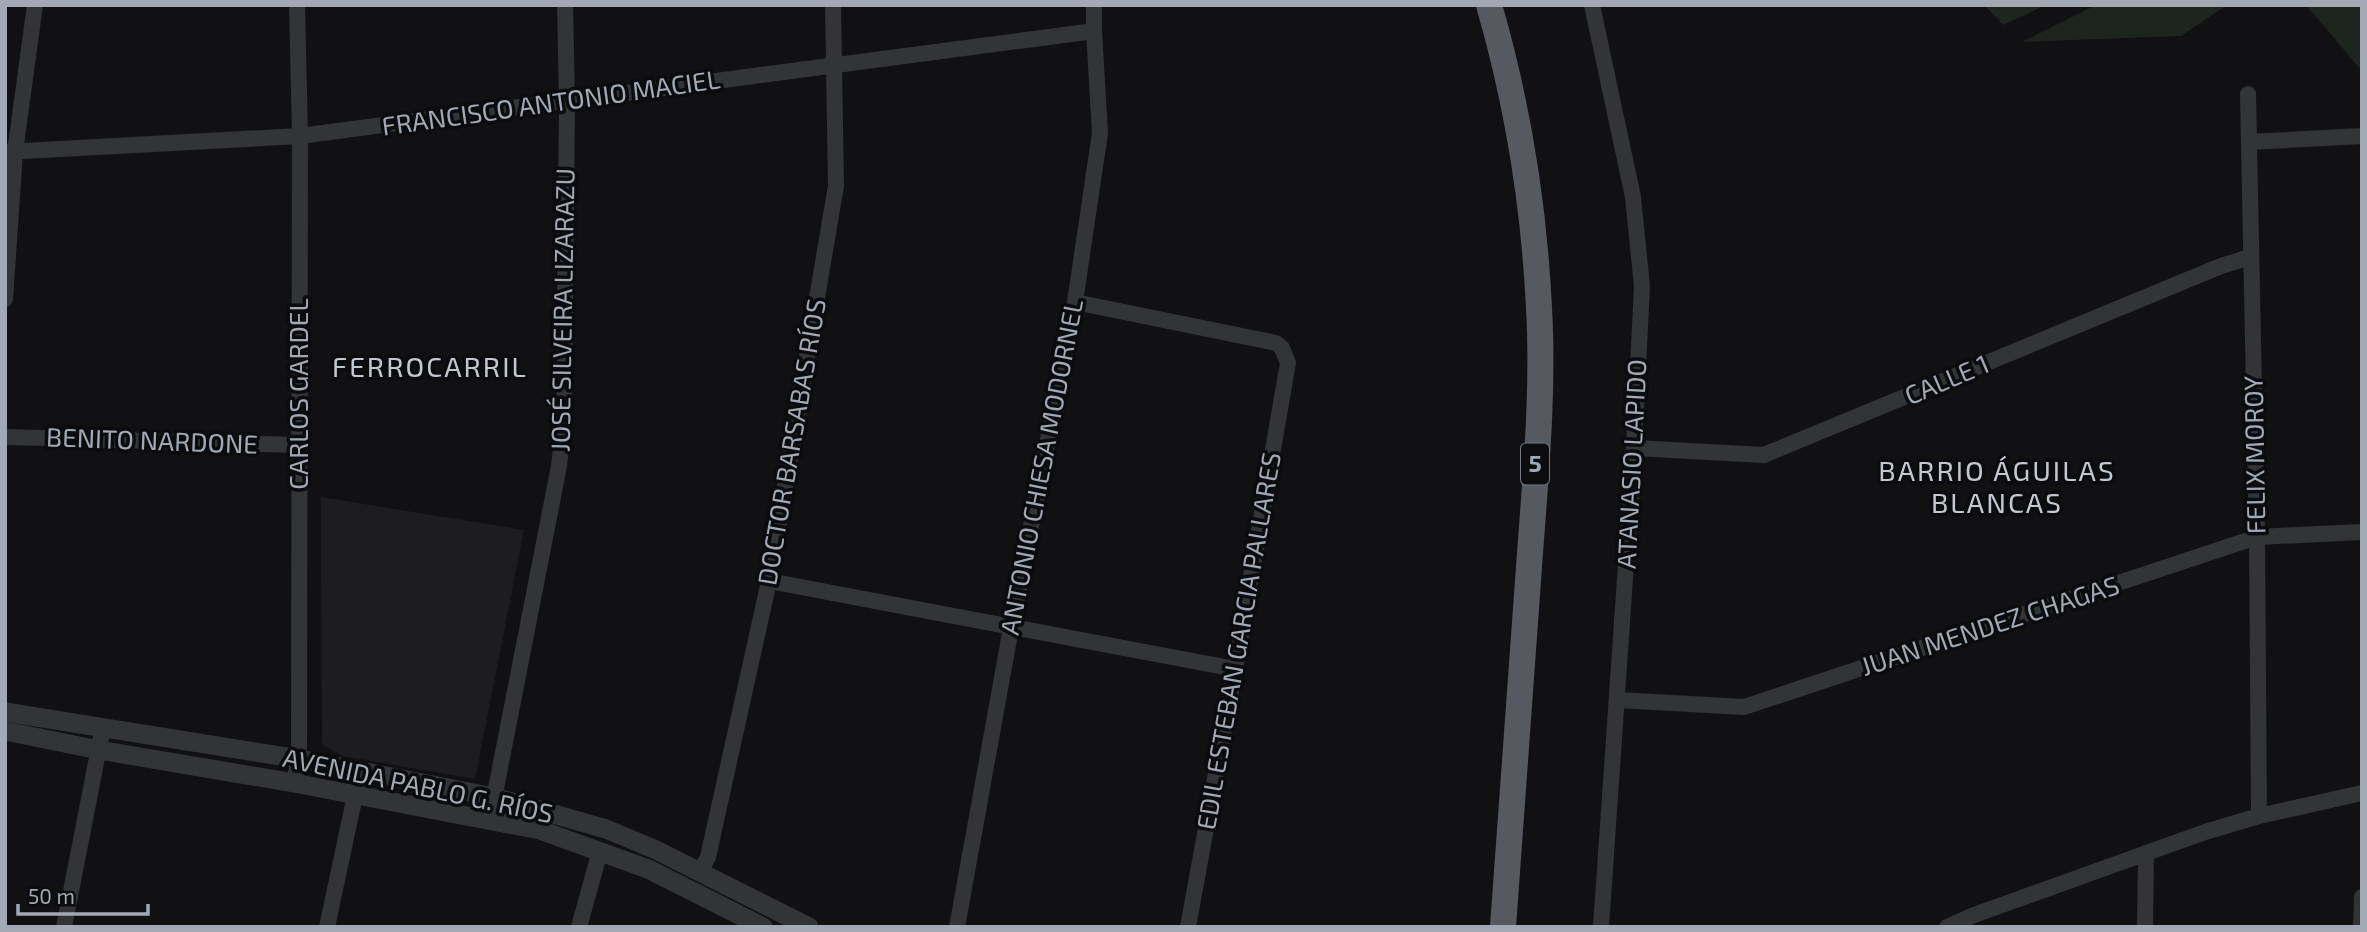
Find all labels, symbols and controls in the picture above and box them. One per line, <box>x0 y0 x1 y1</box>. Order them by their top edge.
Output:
street label: FRANCISCO ANTONIO MACIEL <box>380 62 722 141</box>
street label: JOSÉ SILVEIRA LIZARAZU <box>544 168 579 452</box>
street label: DOCTOR BARSABAS RÍOS <box>750 296 831 587</box>
street label: ANTONIO CHIESA MODORNEL <box>993 296 1088 637</box>
street label: CARLOS GARDEL <box>282 298 313 490</box>
street label: CALLE 1 <box>1900 347 1993 410</box>
district label: FERROCARRIL <box>332 349 528 383</box>
street label: ATANASIO LAPIDO <box>1610 358 1651 569</box>
street label: FELIX MOROY <box>2237 375 2270 534</box>
street label: BENITO NARDONE <box>46 420 258 459</box>
road number: 5 <box>1521 444 1549 485</box>
street label: EDIL ESTEBAN GARCIA PALLARES <box>1189 450 1286 832</box>
district label: BARRIO ÁGUILAS BLANCAS <box>1878 453 2116 519</box>
street label: JUAN MENDEZ CHAGAS <box>1856 568 2123 681</box>
street label: AVENIDA PABLO G. RÍOS <box>281 741 556 828</box>
scale bar <box>18 872 147 916</box>
text: 50 m <box>28 883 75 908</box>

